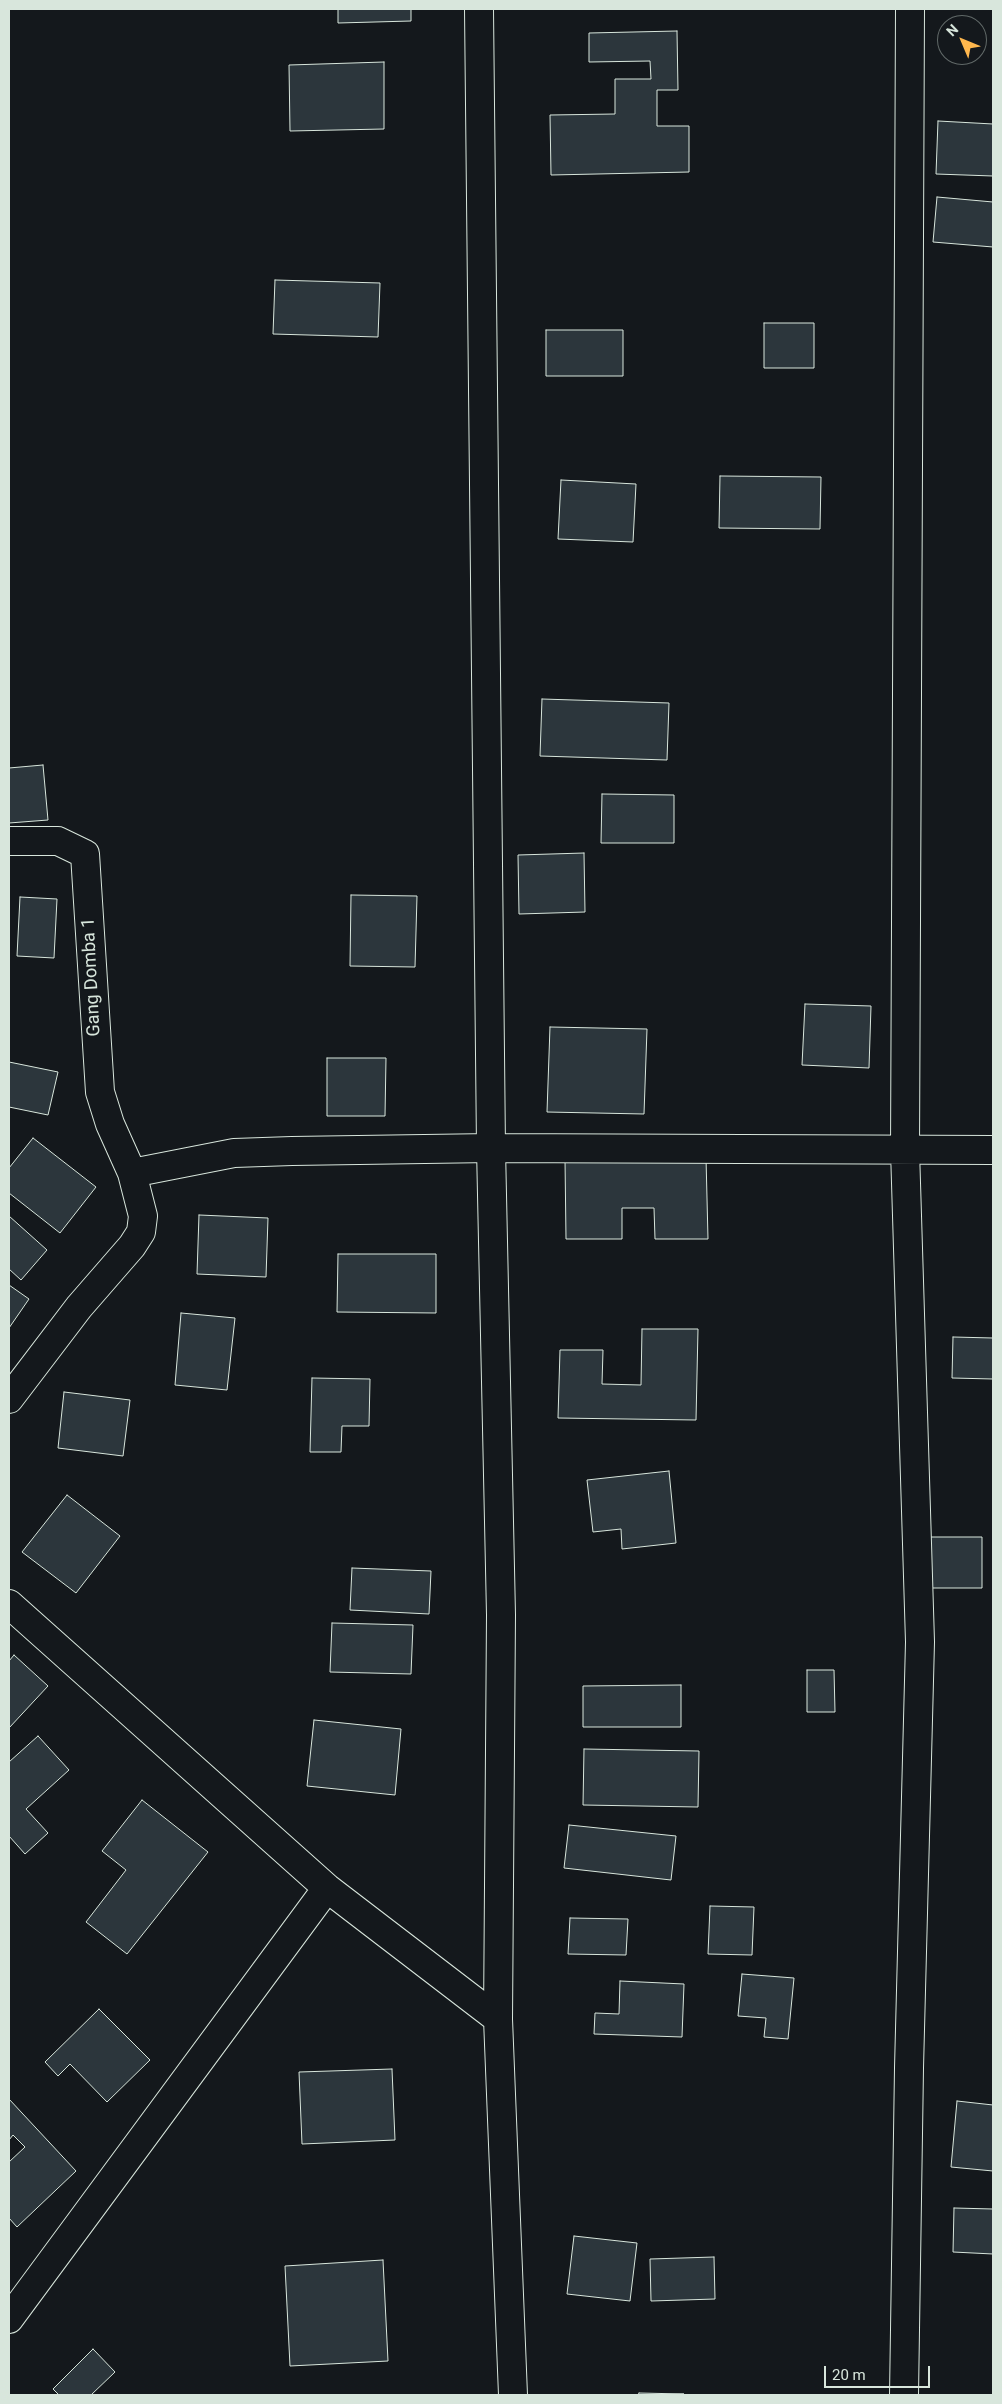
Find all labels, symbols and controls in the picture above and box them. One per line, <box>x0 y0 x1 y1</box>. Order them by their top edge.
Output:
north arrow <box>937 15 987 65</box>
text: N <box>943 21 961 39</box>
street label: Gang Domba 1 <box>78 917 106 1037</box>
scale bar <box>827 2356 933 2388</box>
text: 20 m <box>832 2366 866 2384</box>

